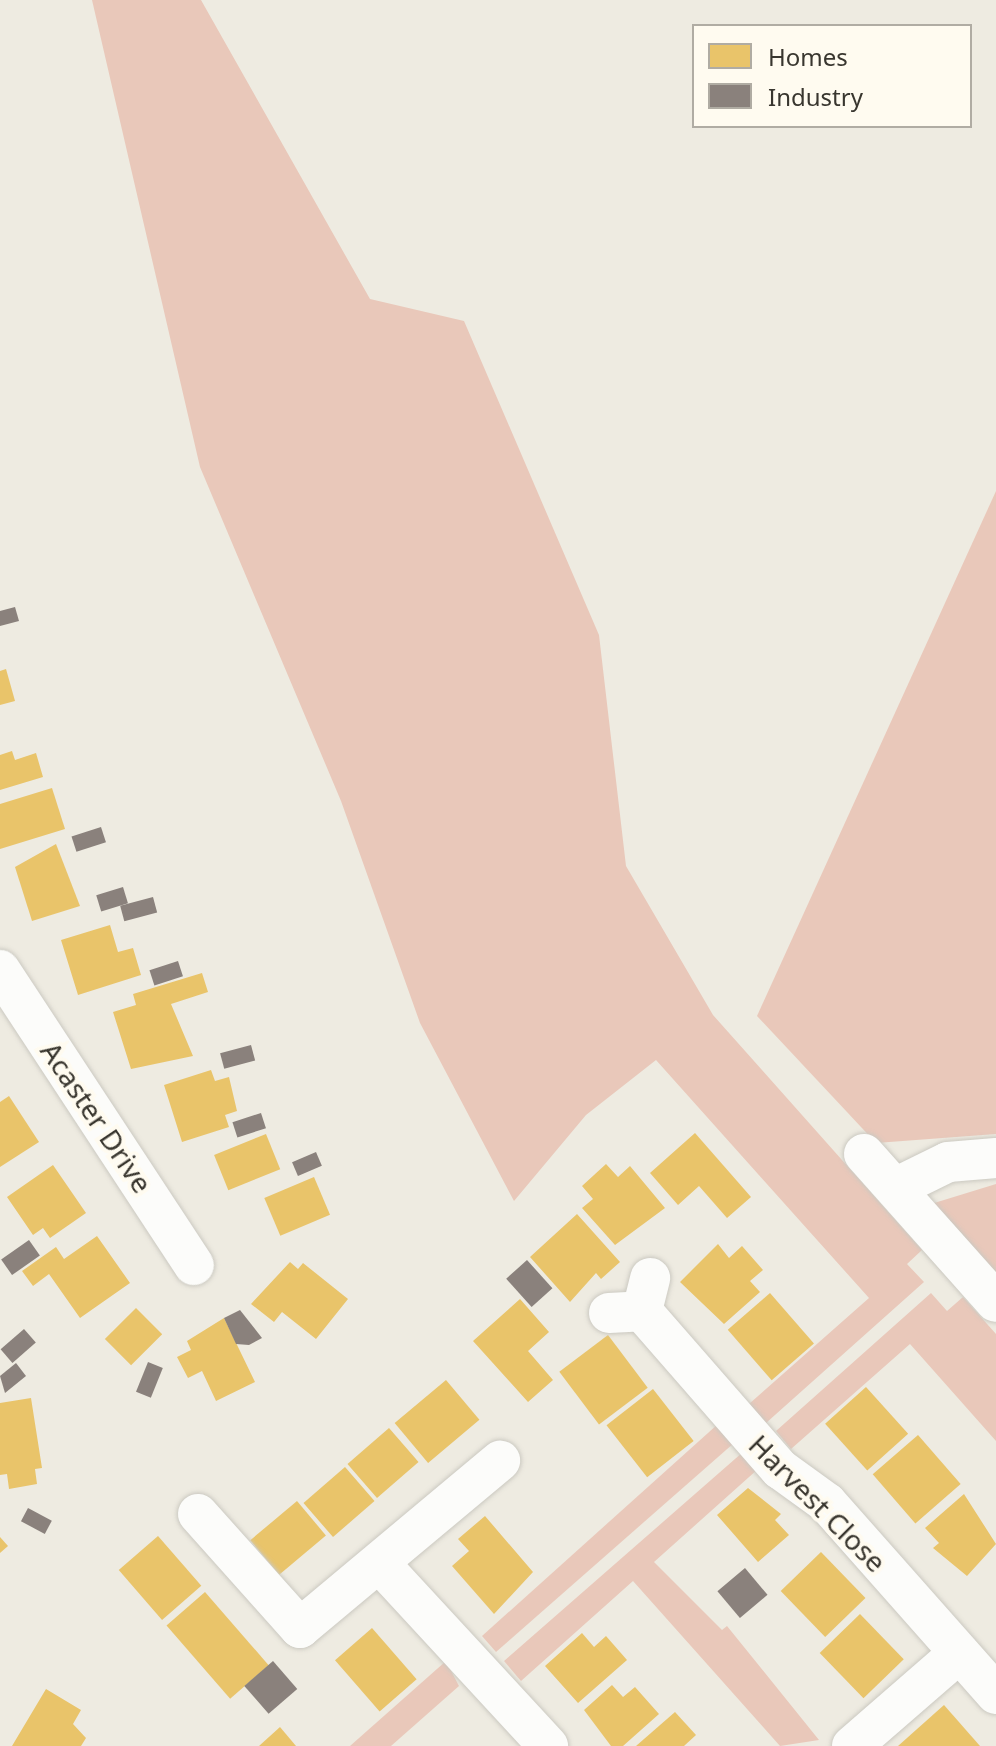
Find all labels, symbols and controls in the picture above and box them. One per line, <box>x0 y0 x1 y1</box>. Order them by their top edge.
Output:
legend <box>692 24 972 128</box>
text: Homes <box>768 40 848 73</box>
text: Industry <box>768 80 863 113</box>
street label: Acaster Drive <box>34 1035 160 1199</box>
street label: Harvest Close <box>743 1428 893 1578</box>

